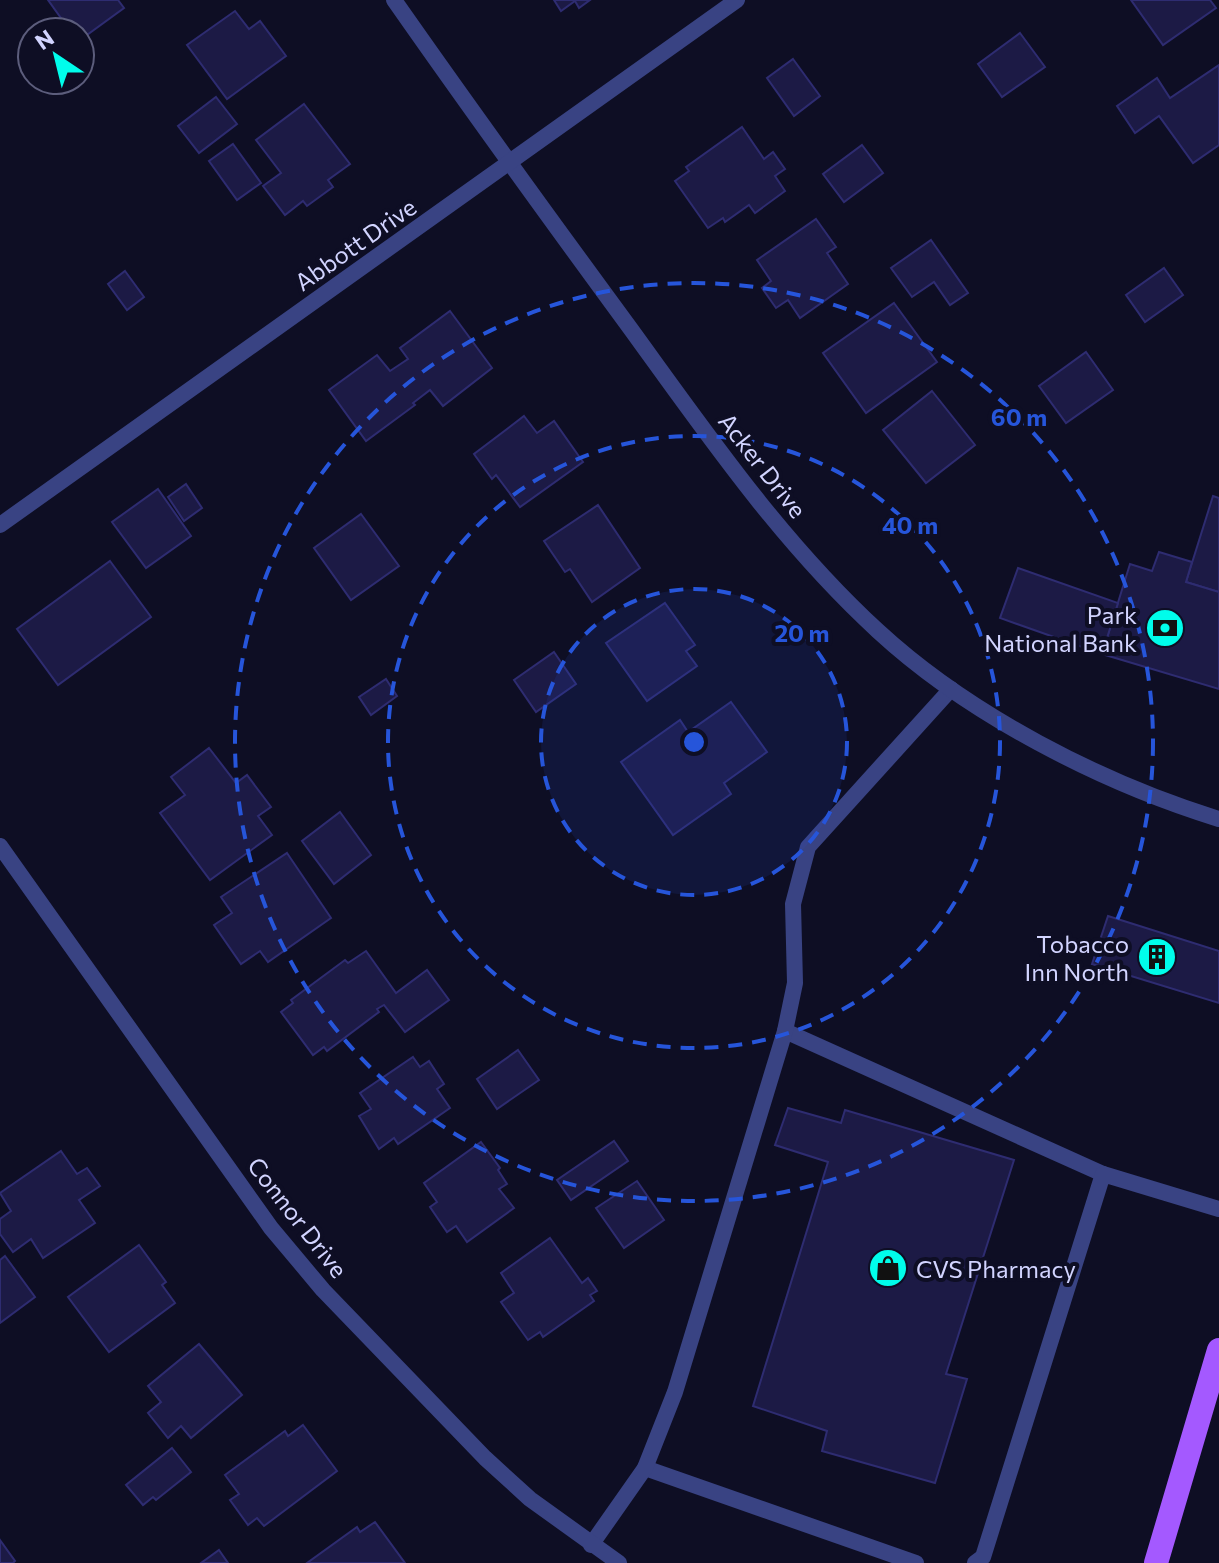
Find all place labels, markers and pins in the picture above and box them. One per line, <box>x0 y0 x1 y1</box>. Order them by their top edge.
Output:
place label: Park National Bank <box>984 600 1137 657</box>
bank icon: Park National Bank <box>1144 607 1186 649</box>
centre of rings <box>680 728 708 756</box>
place label: Tobacco Inn North <box>1025 929 1129 986</box>
building icon: Tobacco Inn North <box>1136 936 1178 978</box>
shop icon: CVS Pharmacy <box>867 1247 909 1289</box>
place label: CVS Pharmacy <box>916 1254 1076 1283</box>

